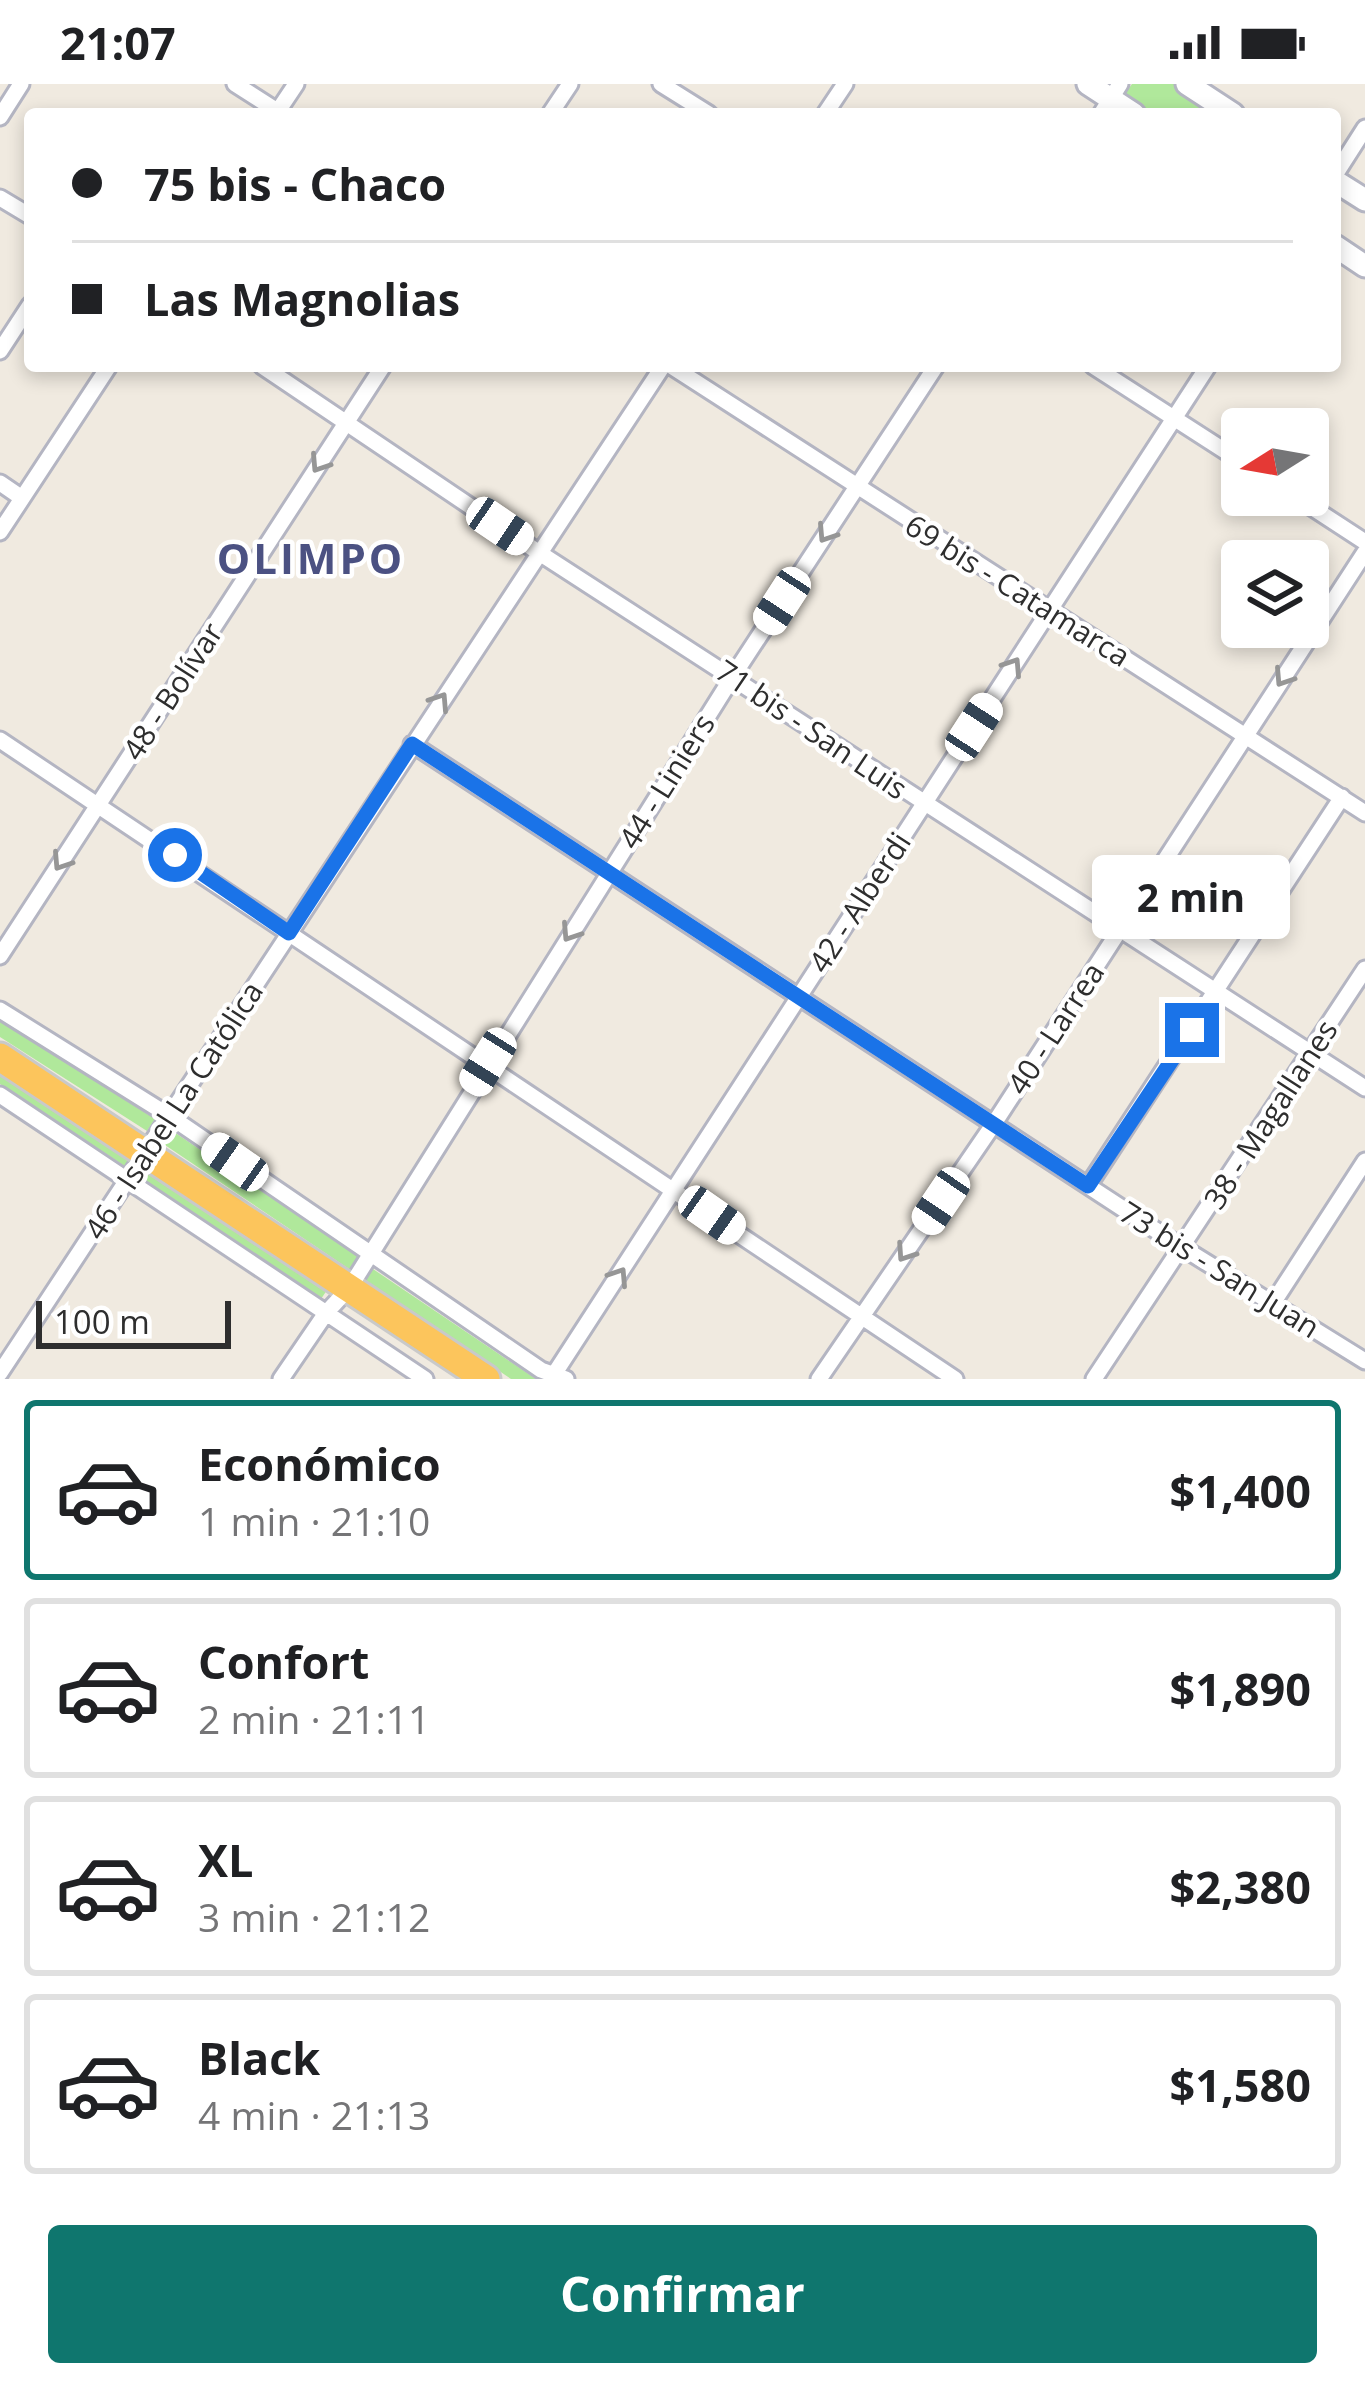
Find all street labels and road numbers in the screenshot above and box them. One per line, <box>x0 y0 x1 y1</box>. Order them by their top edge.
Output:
street label: 69 bis - Catamarca <box>898 504 1138 676</box>
street label: 48 - Bolívar <box>112 614 232 768</box>
street label: 71 bis - San Luis <box>708 650 916 808</box>
street label: 44 - Liniers <box>608 706 724 856</box>
street label: 42 - Alberdi <box>798 824 920 980</box>
street label: 40 - Larrea <box>997 954 1113 1102</box>
street label: 46 - Isabel La Católica <box>74 973 272 1247</box>
street label: 38 - Magallanes <box>1194 1012 1346 1216</box>
street label: 73 bis - San Juan <box>1112 1191 1328 1347</box>

